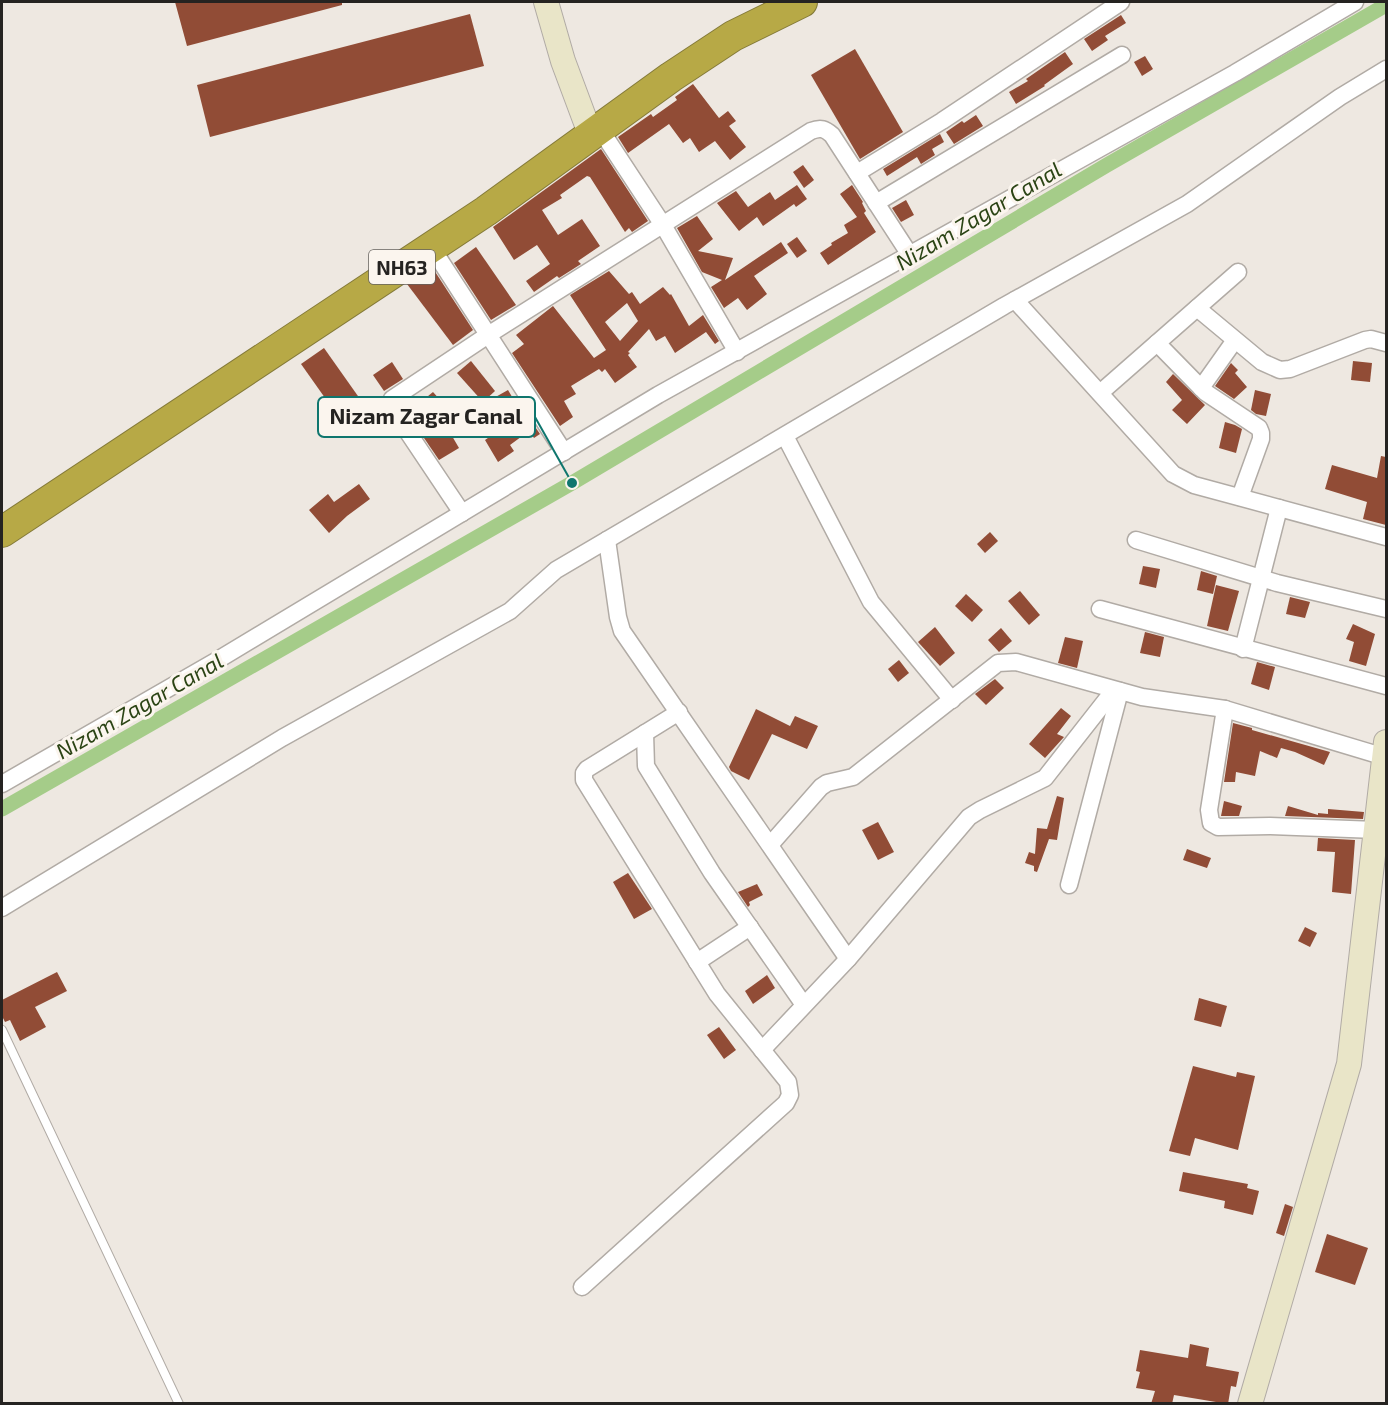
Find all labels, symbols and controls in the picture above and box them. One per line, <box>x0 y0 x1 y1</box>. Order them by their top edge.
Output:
water label: Nizam Zagar Canal <box>890 155 1066 275</box>
road number: NH63 <box>369 250 435 284</box>
callout: Nizam Zagar Canal <box>318 397 535 437</box>
text: Nizam Zagar Canal <box>329 402 523 428</box>
water label: Nizam Zagar Canal <box>51 647 227 763</box>

